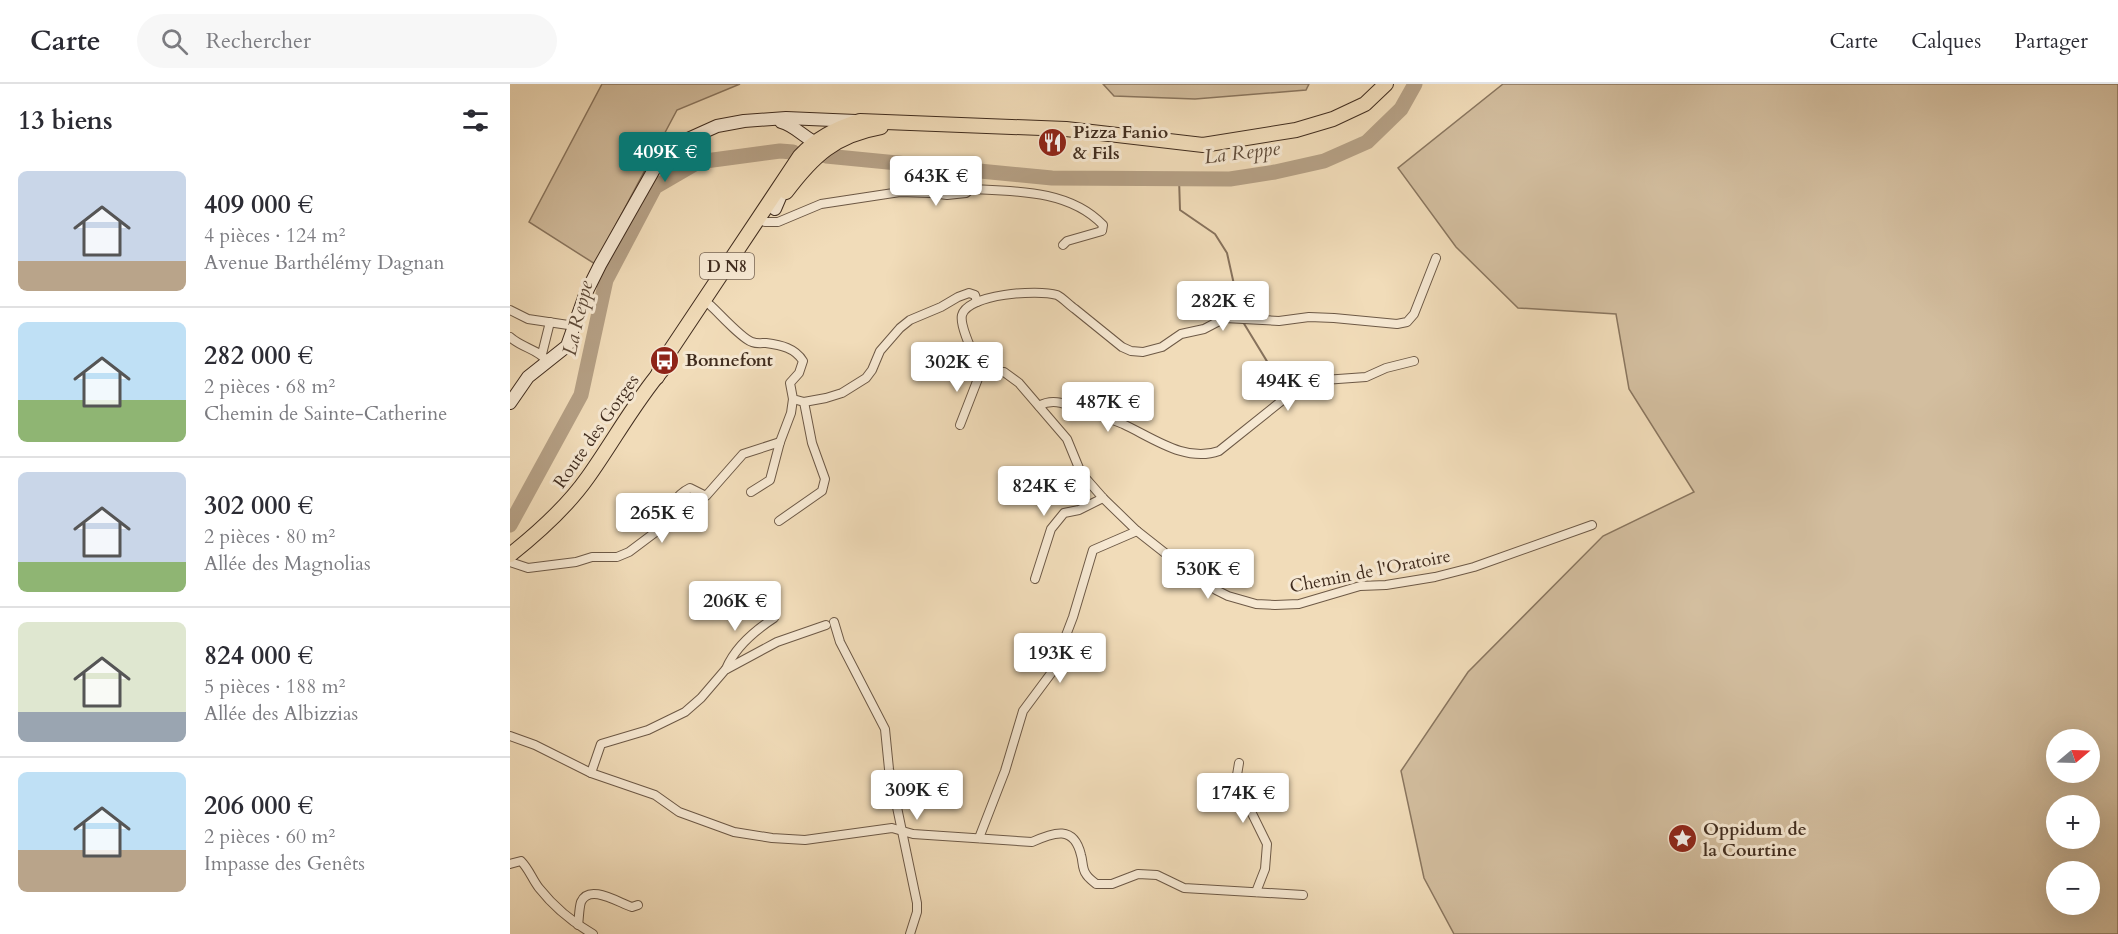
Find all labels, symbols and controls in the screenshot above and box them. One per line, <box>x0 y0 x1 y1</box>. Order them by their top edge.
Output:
search box <box>137 14 557 68</box>
text: Carte <box>30 22 101 60</box>
icon: search <box>158 25 191 58</box>
text: Rechercher <box>206 26 311 56</box>
text: Carte <box>1829 27 1878 56</box>
text: Calques <box>1911 27 1981 56</box>
text: Partager <box>2014 27 2088 56</box>
text: 13 biens <box>18 103 113 138</box>
icon: filters <box>459 104 492 137</box>
place label: Pizza Fanio & Fils <box>1073 120 1168 166</box>
restaurant icon: Pizza Fanio & Fils <box>1036 126 1068 158</box>
pin: 409K € <box>616 132 714 183</box>
water label: La Reppe <box>1203 134 1282 171</box>
text: 409K € <box>633 138 697 165</box>
pin: 643K € <box>887 156 985 207</box>
text: 643K € <box>904 162 968 189</box>
text: 409 000 € <box>204 187 313 222</box>
icon: home <box>66 195 138 267</box>
text: 4 pièces · 124 m² <box>204 222 345 249</box>
text: Avenue Barthélémy Dagnan <box>204 249 445 276</box>
road number: D N8 <box>700 253 754 279</box>
water label: La Reppe <box>556 278 599 358</box>
pin: 282K € <box>1174 281 1272 332</box>
text: 282K € <box>1191 287 1255 314</box>
text: 282 000 € <box>204 338 313 373</box>
pin: 302K € <box>908 342 1006 393</box>
bus stop icon: Bonnefont <box>648 344 680 376</box>
icon: home <box>66 346 138 418</box>
place label: Bonnefont <box>685 348 774 373</box>
text: 302K € <box>925 348 989 375</box>
pin: 494K € <box>1239 361 1337 412</box>
text: 494K € <box>1256 367 1320 394</box>
street label: Route des Gorges <box>548 369 645 493</box>
text: 2 pièces · 68 m² <box>204 373 335 400</box>
pin: 487K € <box>1059 382 1157 433</box>
text: 487K € <box>1076 388 1140 415</box>
text: Chemin de Sainte-Catherine <box>204 400 447 427</box>
pin: 824K € <box>995 466 1093 517</box>
text: 824K € <box>1012 472 1076 499</box>
text: 302 000 € <box>204 488 313 523</box>
pin: 265K € <box>613 493 711 544</box>
icon: home <box>66 496 138 568</box>
text: 265K € <box>630 499 694 526</box>
text: 2 pièces · 80 m² <box>204 523 335 550</box>
street label: Chemin de l'Oratoire <box>1287 544 1453 599</box>
pin: 530K € <box>1159 549 1257 600</box>
text: Allée des Magnolias <box>204 550 371 577</box>
text: 530K € <box>1176 555 1240 582</box>
pin: 206K € <box>686 581 784 632</box>
text: 206K € <box>703 587 767 614</box>
pin: 193K € <box>1011 633 1109 684</box>
text: 824 000 € <box>204 638 313 673</box>
text: 193K € <box>1028 639 1092 666</box>
icon: home <box>66 646 138 718</box>
text: 5 pièces · 188 m² <box>204 673 345 700</box>
text: Allée des Albizzias <box>204 700 358 727</box>
north arrow <box>2046 729 2100 783</box>
map controls <box>2046 729 2100 915</box>
pin: 309K € <box>868 770 966 821</box>
pin: 174K € <box>1194 773 1292 824</box>
text: 309K € <box>885 776 949 803</box>
text: 174K € <box>1211 779 1275 806</box>
text: 206 000 € <box>204 788 313 823</box>
button: + <box>2046 795 2100 849</box>
icon: home <box>66 796 138 868</box>
place label: Oppidum de la Courtine <box>1703 817 1807 863</box>
text: 2 pièces · 60 m² <box>204 823 335 850</box>
place icon: Oppidum de la Courtine <box>1666 823 1698 855</box>
text: Impasse des Genêts <box>204 850 365 877</box>
button: − <box>2046 861 2100 915</box>

